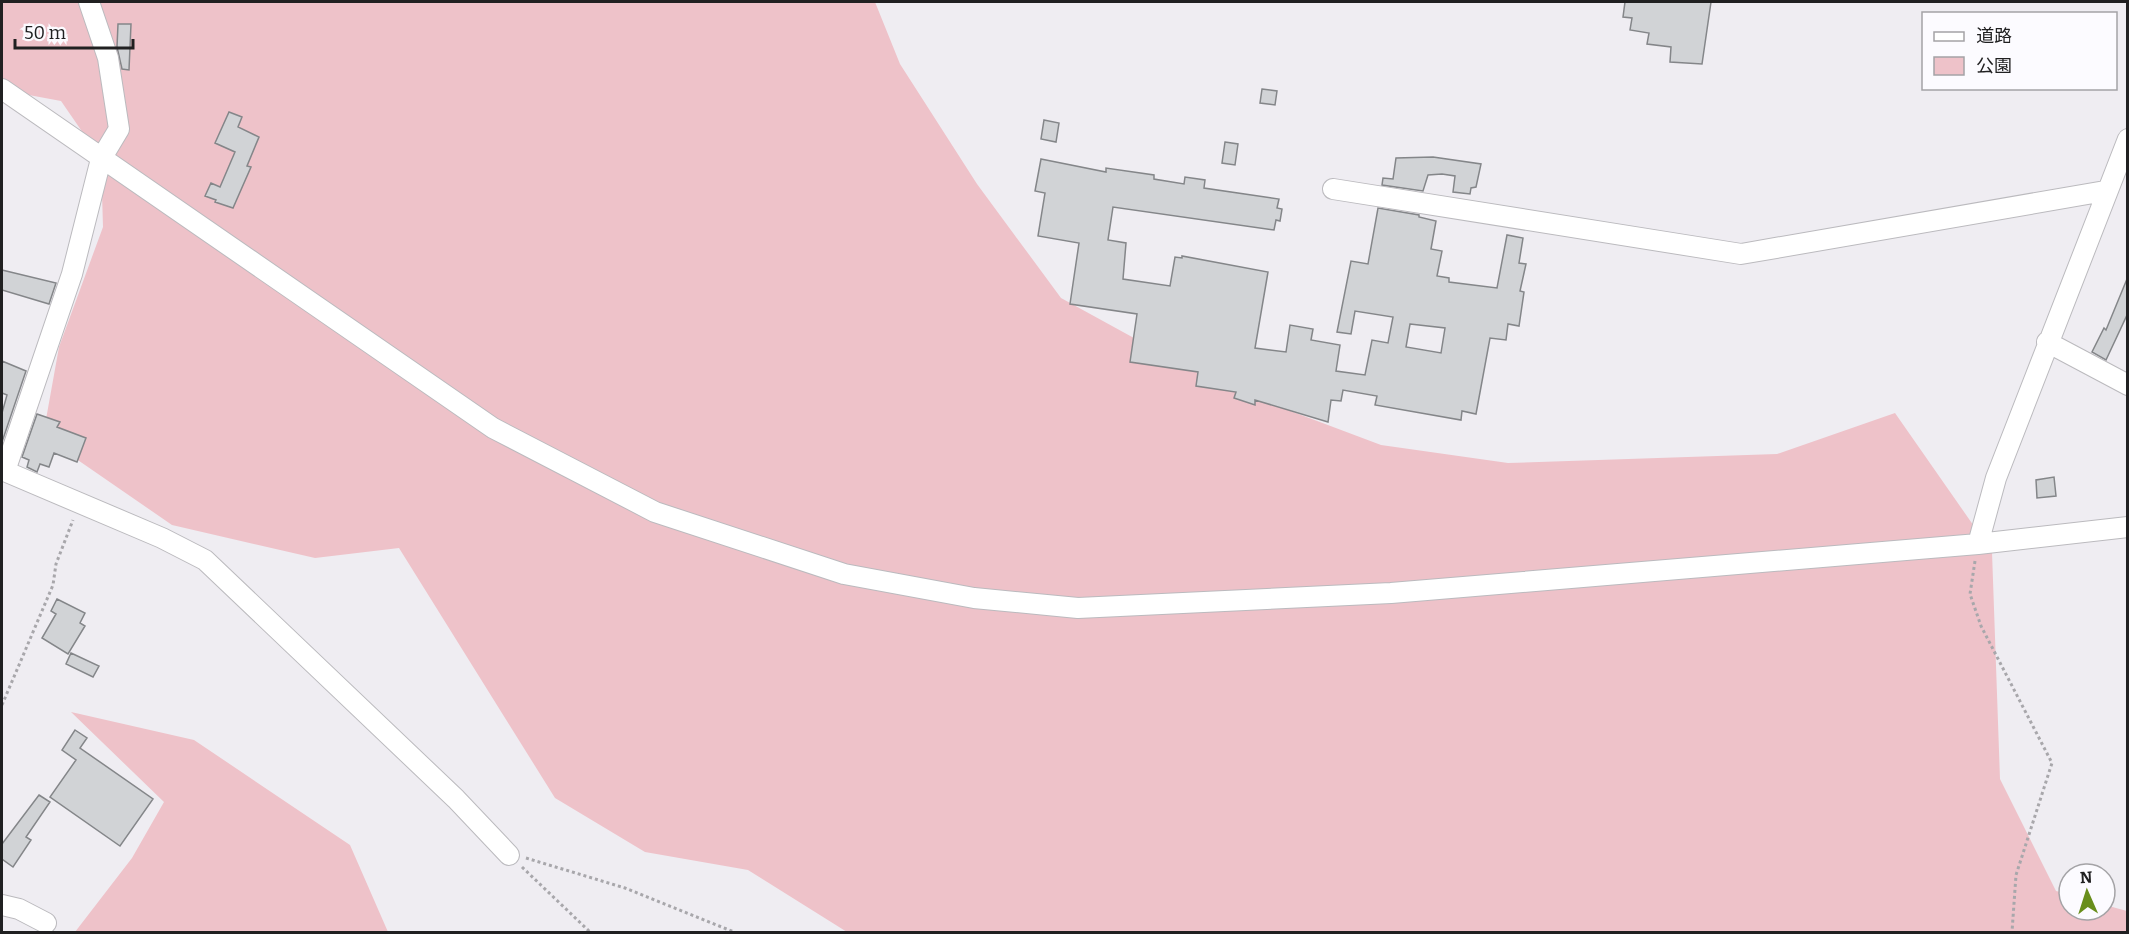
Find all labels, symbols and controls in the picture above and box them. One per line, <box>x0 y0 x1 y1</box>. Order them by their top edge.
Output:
scale bar <box>15 12 134 50</box>
legend <box>1922 12 2117 90</box>
text: 50 m <box>24 22 66 44</box>
text: 道路 <box>1976 25 2012 47</box>
text: 公園 <box>1976 55 2012 77</box>
north arrow <box>2057 862 2117 922</box>
text: N <box>2080 868 2093 887</box>

